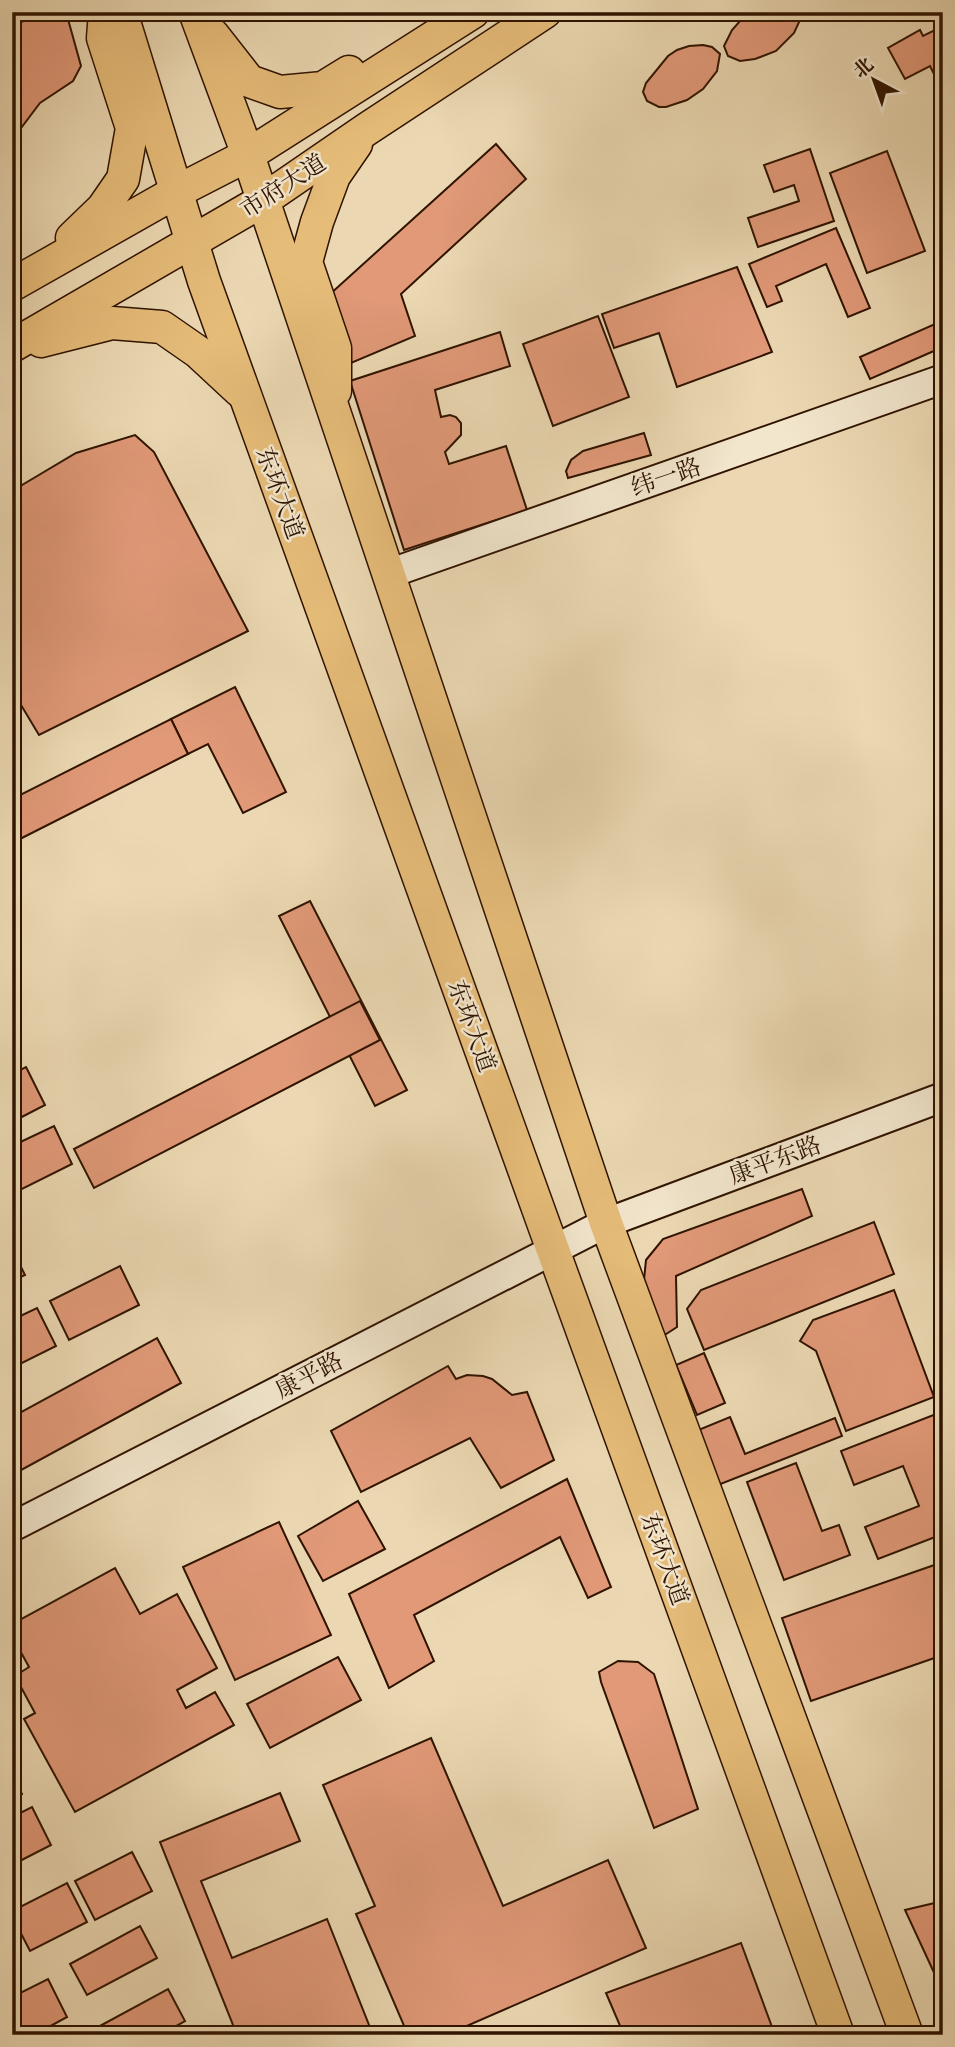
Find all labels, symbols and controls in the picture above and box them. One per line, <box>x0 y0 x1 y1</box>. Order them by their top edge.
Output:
north arrow <box>839 46 909 116</box>
text: 北 <box>849 53 879 84</box>
street label: 市府大道 <box>235 148 333 226</box>
street label: 东环大道 <box>248 443 310 544</box>
street label: 纬一路 <box>627 452 706 505</box>
street label: 东环大道 <box>440 976 502 1077</box>
street label: 康平东路 <box>725 1130 826 1192</box>
street label: 康平路 <box>271 1346 349 1406</box>
street label: 东环大道 <box>633 1509 695 1610</box>

